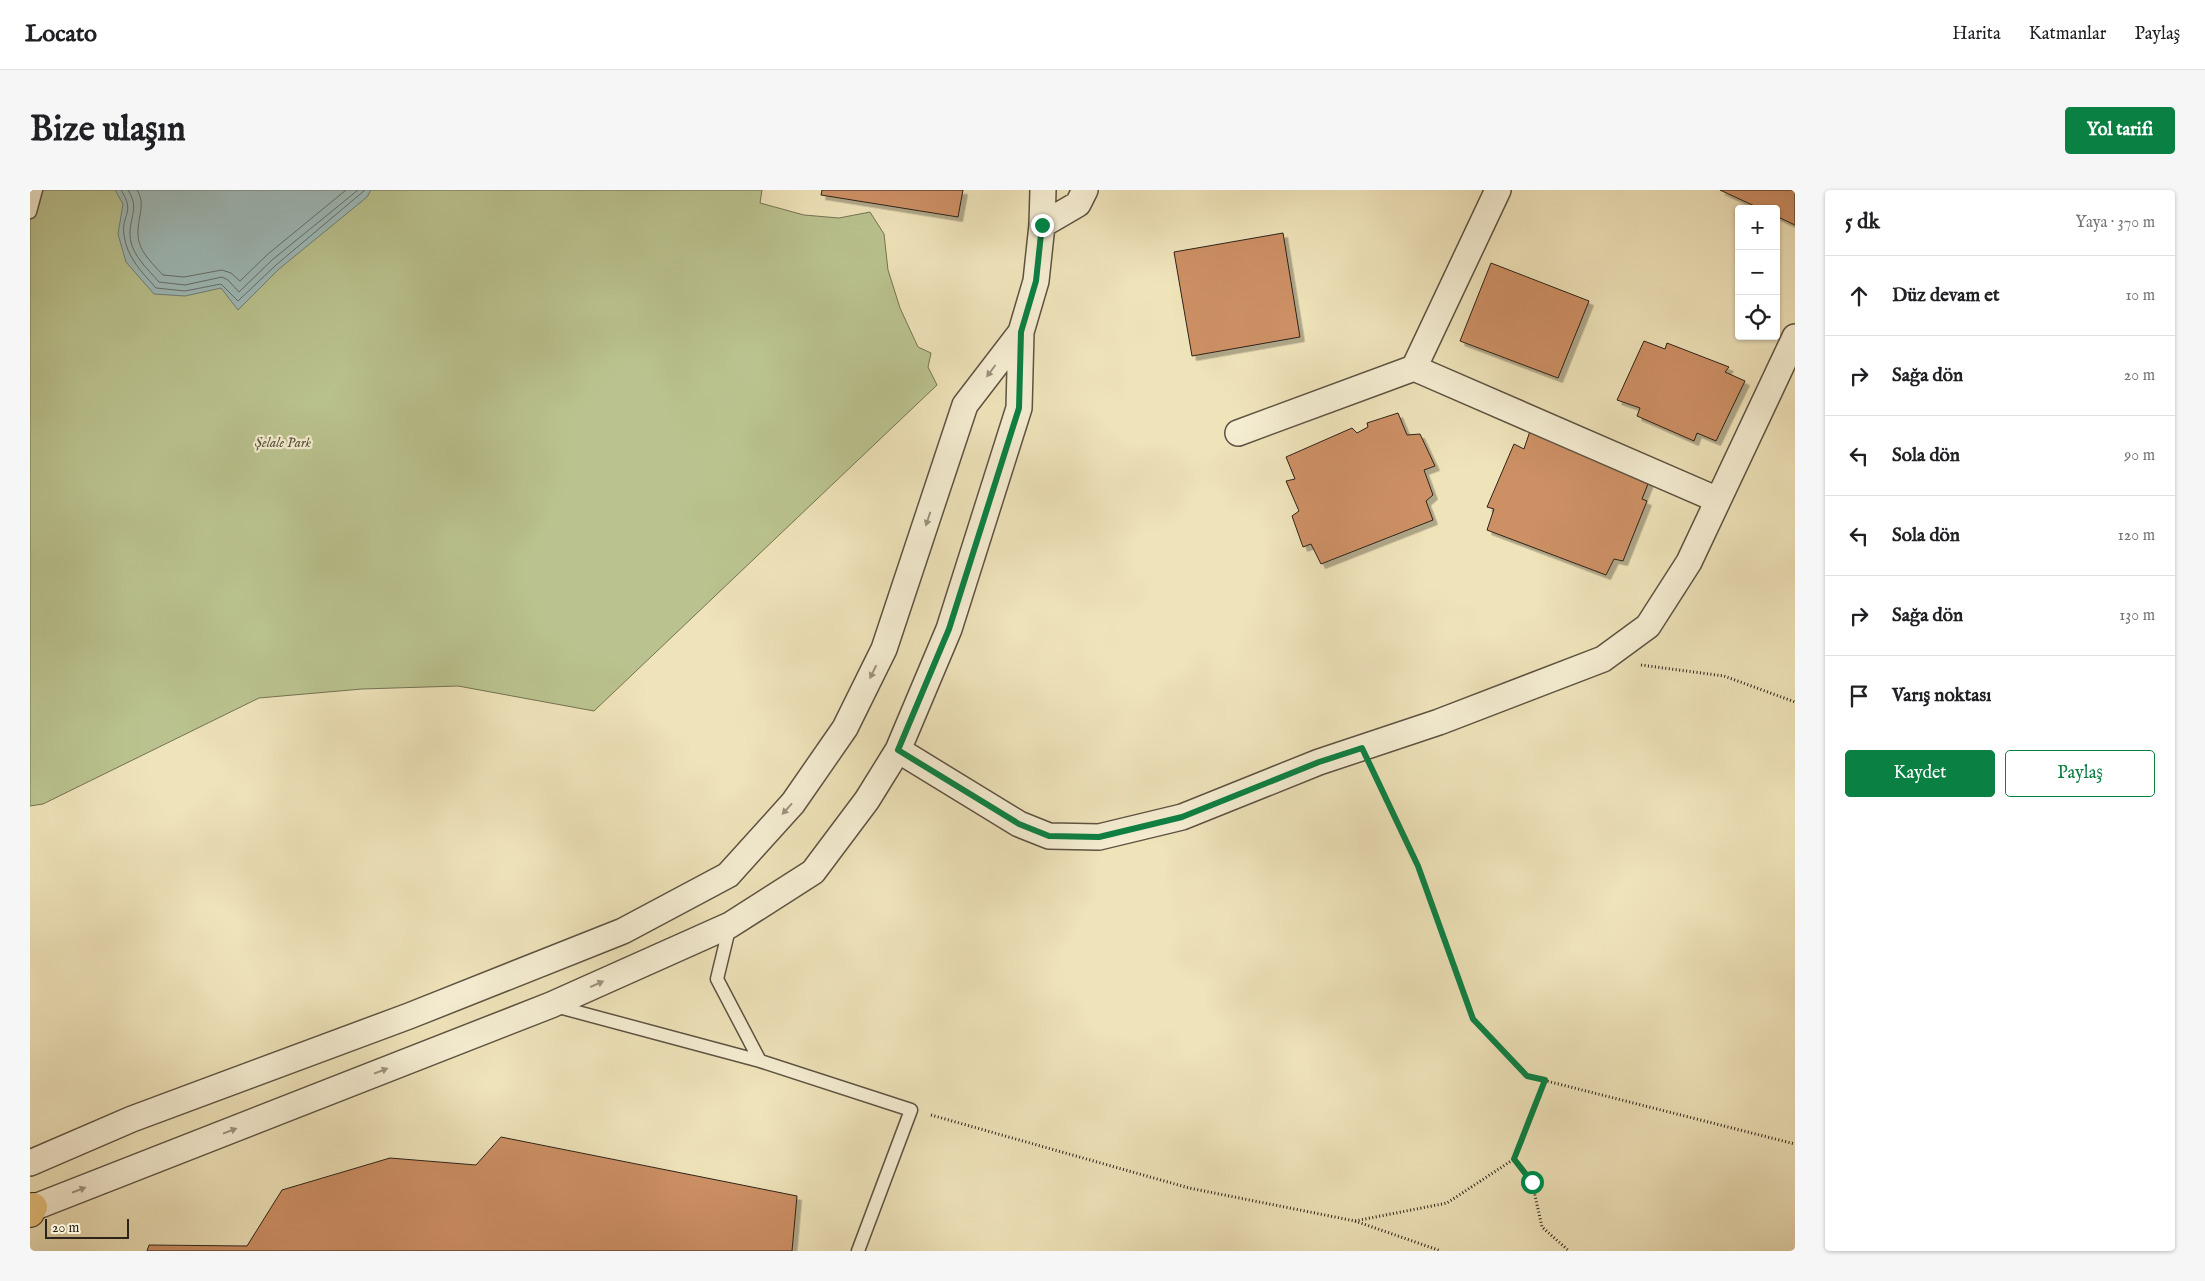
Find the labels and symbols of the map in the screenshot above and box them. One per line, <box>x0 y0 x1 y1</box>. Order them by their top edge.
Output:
route end <box>1031 214 1054 237</box>
one-way arrow <box>986 364 997 377</box>
park label: Şelale Park <box>255 434 312 452</box>
one-way arrow <box>924 512 932 527</box>
one-way arrow <box>869 664 877 679</box>
one-way arrow <box>782 802 793 815</box>
one-way arrow <box>590 980 604 988</box>
one-way arrow <box>374 1067 388 1075</box>
one-way arrow <box>223 1127 238 1135</box>
route start <box>1521 1171 1544 1194</box>
one-way arrow <box>72 1186 87 1194</box>
scale bar <box>45 1216 129 1239</box>

